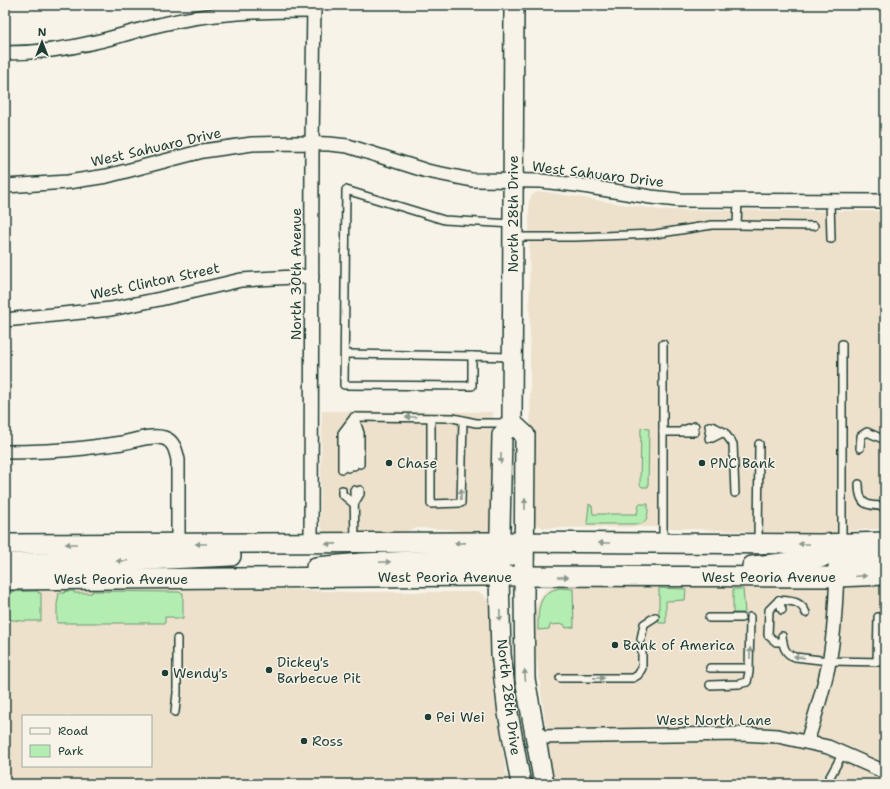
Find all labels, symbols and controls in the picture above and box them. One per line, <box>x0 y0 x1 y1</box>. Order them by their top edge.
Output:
north arrow <box>22 22 62 62</box>
text: N <box>38 25 47 40</box>
street label: West Sahuaro Drive <box>89 123 223 171</box>
street label: North 28th Drive <box>504 155 522 273</box>
street label: West Sahuaro Drive <box>531 157 665 191</box>
street label: North 30th Avenue <box>287 208 305 340</box>
street label: West Clinton Street <box>89 259 221 303</box>
one-way arrow <box>404 414 417 420</box>
one-way arrow <box>498 452 504 465</box>
place label: Chase <box>397 454 437 472</box>
place label: PNC Bank <box>710 454 775 472</box>
marker: Chase <box>384 458 394 468</box>
marker: PNC Bank <box>697 458 707 468</box>
one-way arrow <box>458 487 464 500</box>
one-way arrow <box>522 497 528 510</box>
one-way arrow <box>453 540 466 546</box>
one-way arrow <box>597 540 610 546</box>
one-way arrow <box>64 541 77 547</box>
one-way arrow <box>194 541 207 547</box>
one-way arrow <box>324 541 337 547</box>
one-way arrow <box>797 541 810 547</box>
one-way arrow <box>115 558 128 564</box>
one-way arrow <box>379 559 392 565</box>
street label: West Peoria Avenue <box>378 568 512 586</box>
street label: West Peoria Avenue <box>702 568 836 586</box>
street label: West Peoria Avenue <box>54 570 188 588</box>
one-way arrow <box>855 572 867 579</box>
one-way arrow <box>557 574 570 580</box>
one-way arrow <box>497 610 503 623</box>
place label: Bank of America <box>623 636 735 654</box>
street label: North 28th Drive <box>493 638 525 756</box>
marker: Bank of America <box>610 640 620 650</box>
one-way arrow <box>747 646 753 659</box>
place label: Dickey's Barbecue Pit <box>277 653 361 687</box>
one-way arrow <box>793 654 805 660</box>
place label: Wendy's <box>173 664 228 682</box>
marker: Dickey's Barbecue Pit <box>264 665 274 675</box>
marker: Wendy's <box>160 668 170 678</box>
one-way arrow <box>522 668 529 681</box>
one-way arrow <box>593 675 606 681</box>
place label: Pei Wei <box>436 708 485 726</box>
street label: West North Lane <box>656 711 772 729</box>
marker: Pei Wei <box>423 712 433 722</box>
legend <box>22 715 152 767</box>
text: Road <box>58 723 89 739</box>
place label: Ross <box>312 732 343 750</box>
marker: Ross <box>299 736 309 746</box>
text: Park <box>58 743 84 759</box>

